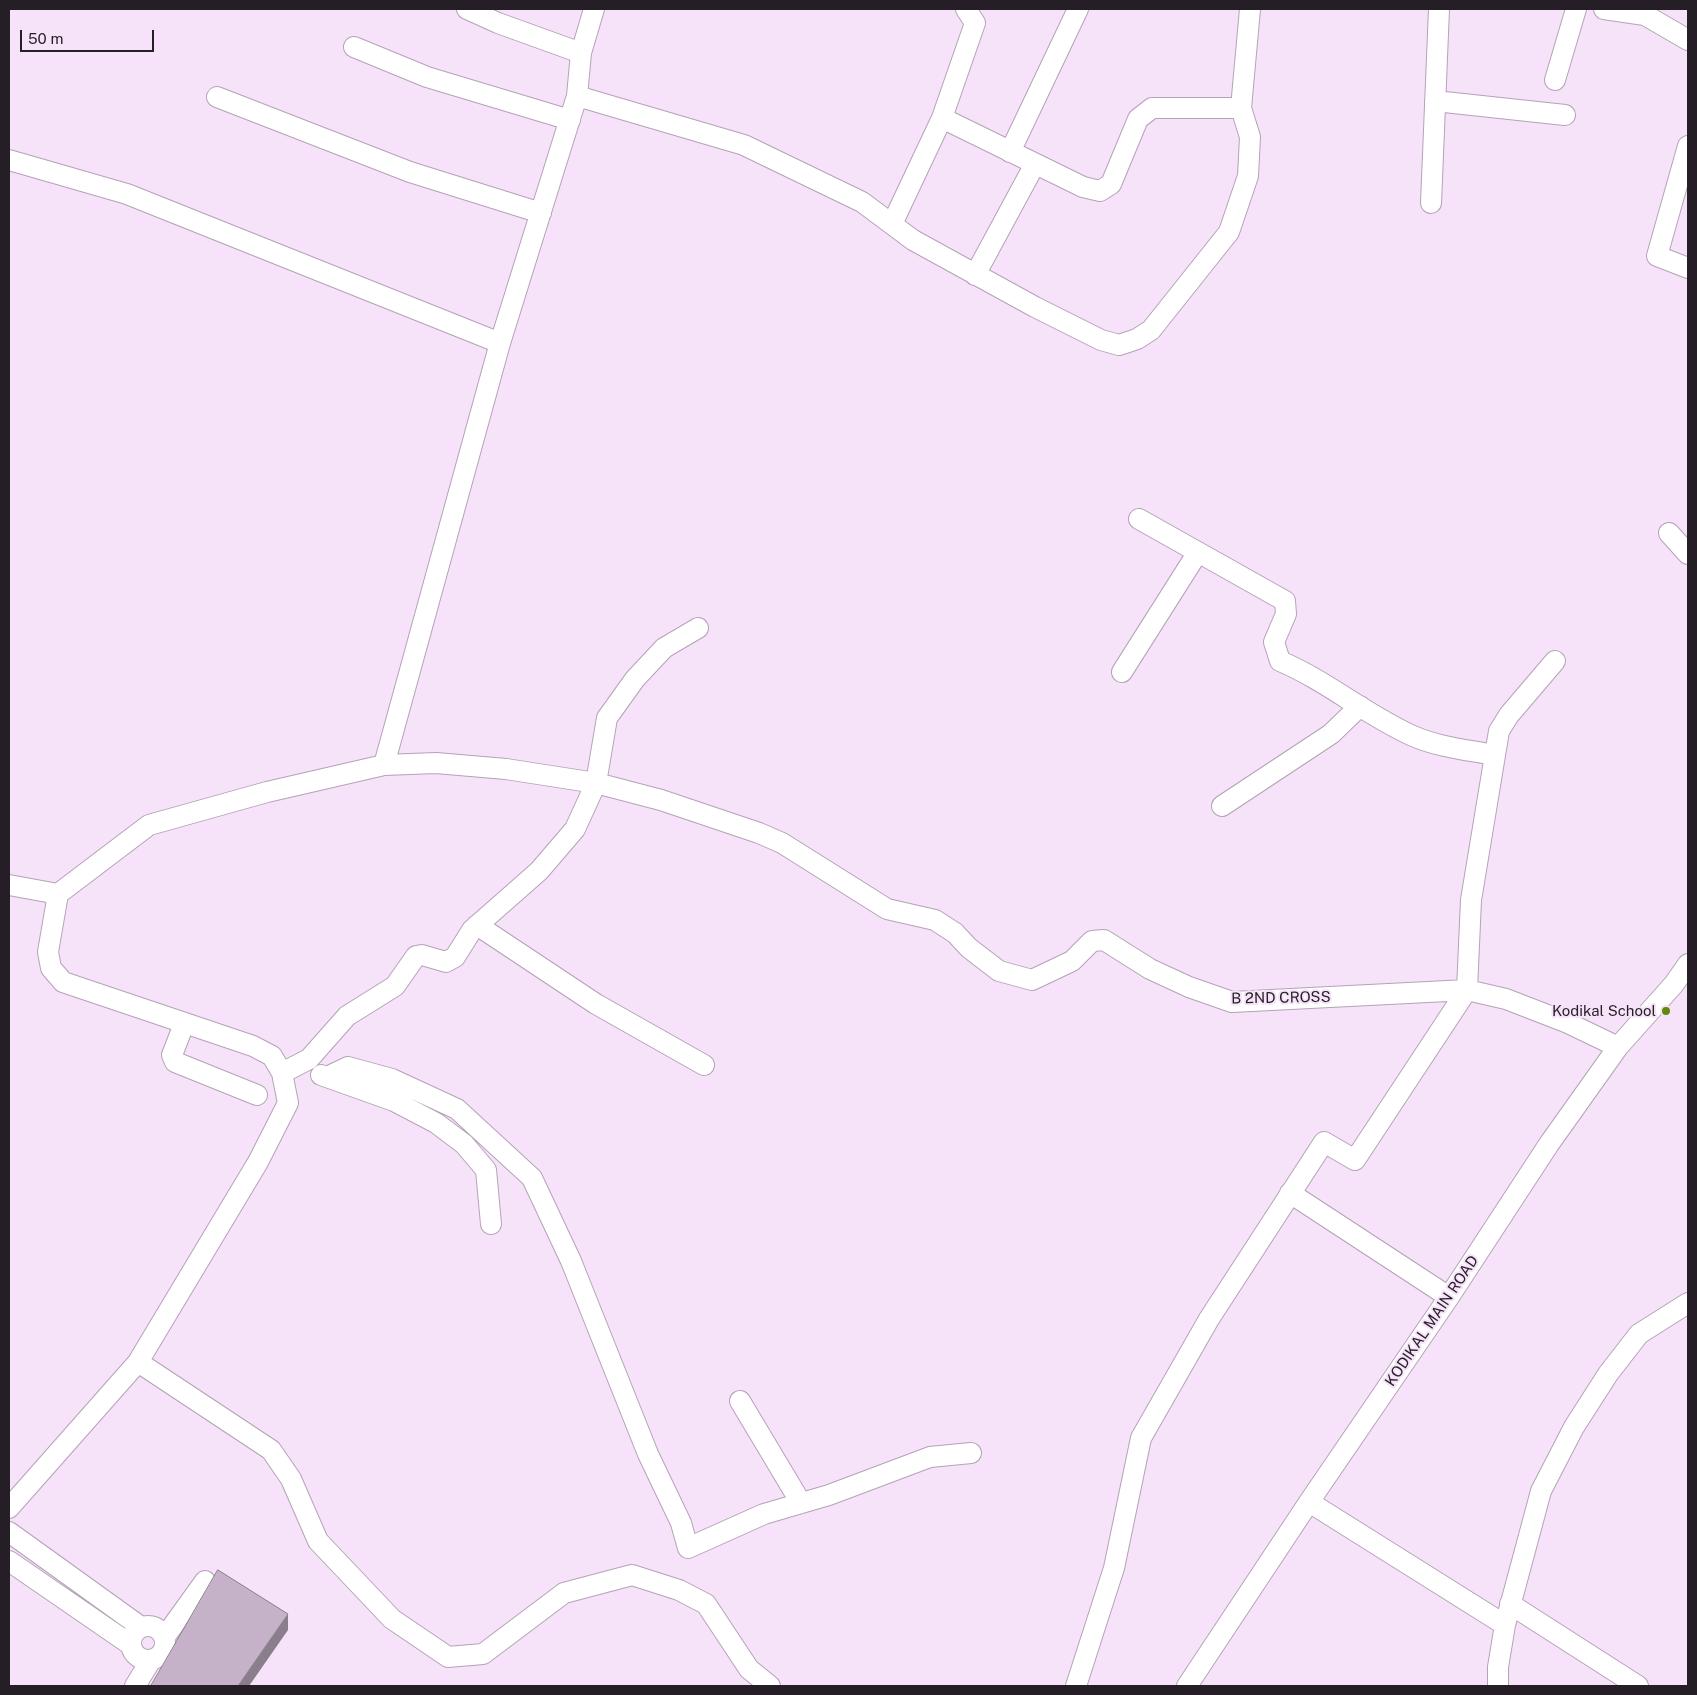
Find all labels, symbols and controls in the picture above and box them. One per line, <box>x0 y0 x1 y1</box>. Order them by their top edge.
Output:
scale bar <box>22 20 156 52</box>
text: 50 m <box>28 30 63 47</box>
street label: B 2ND CROSS <box>1231 988 1331 1008</box>
place label: Kodikal School <box>1552 1002 1656 1020</box>
marker: Kodikal School <box>1660 1005 1672 1017</box>
street label: KODIKAL MAIN ROAD <box>1381 1252 1483 1390</box>

